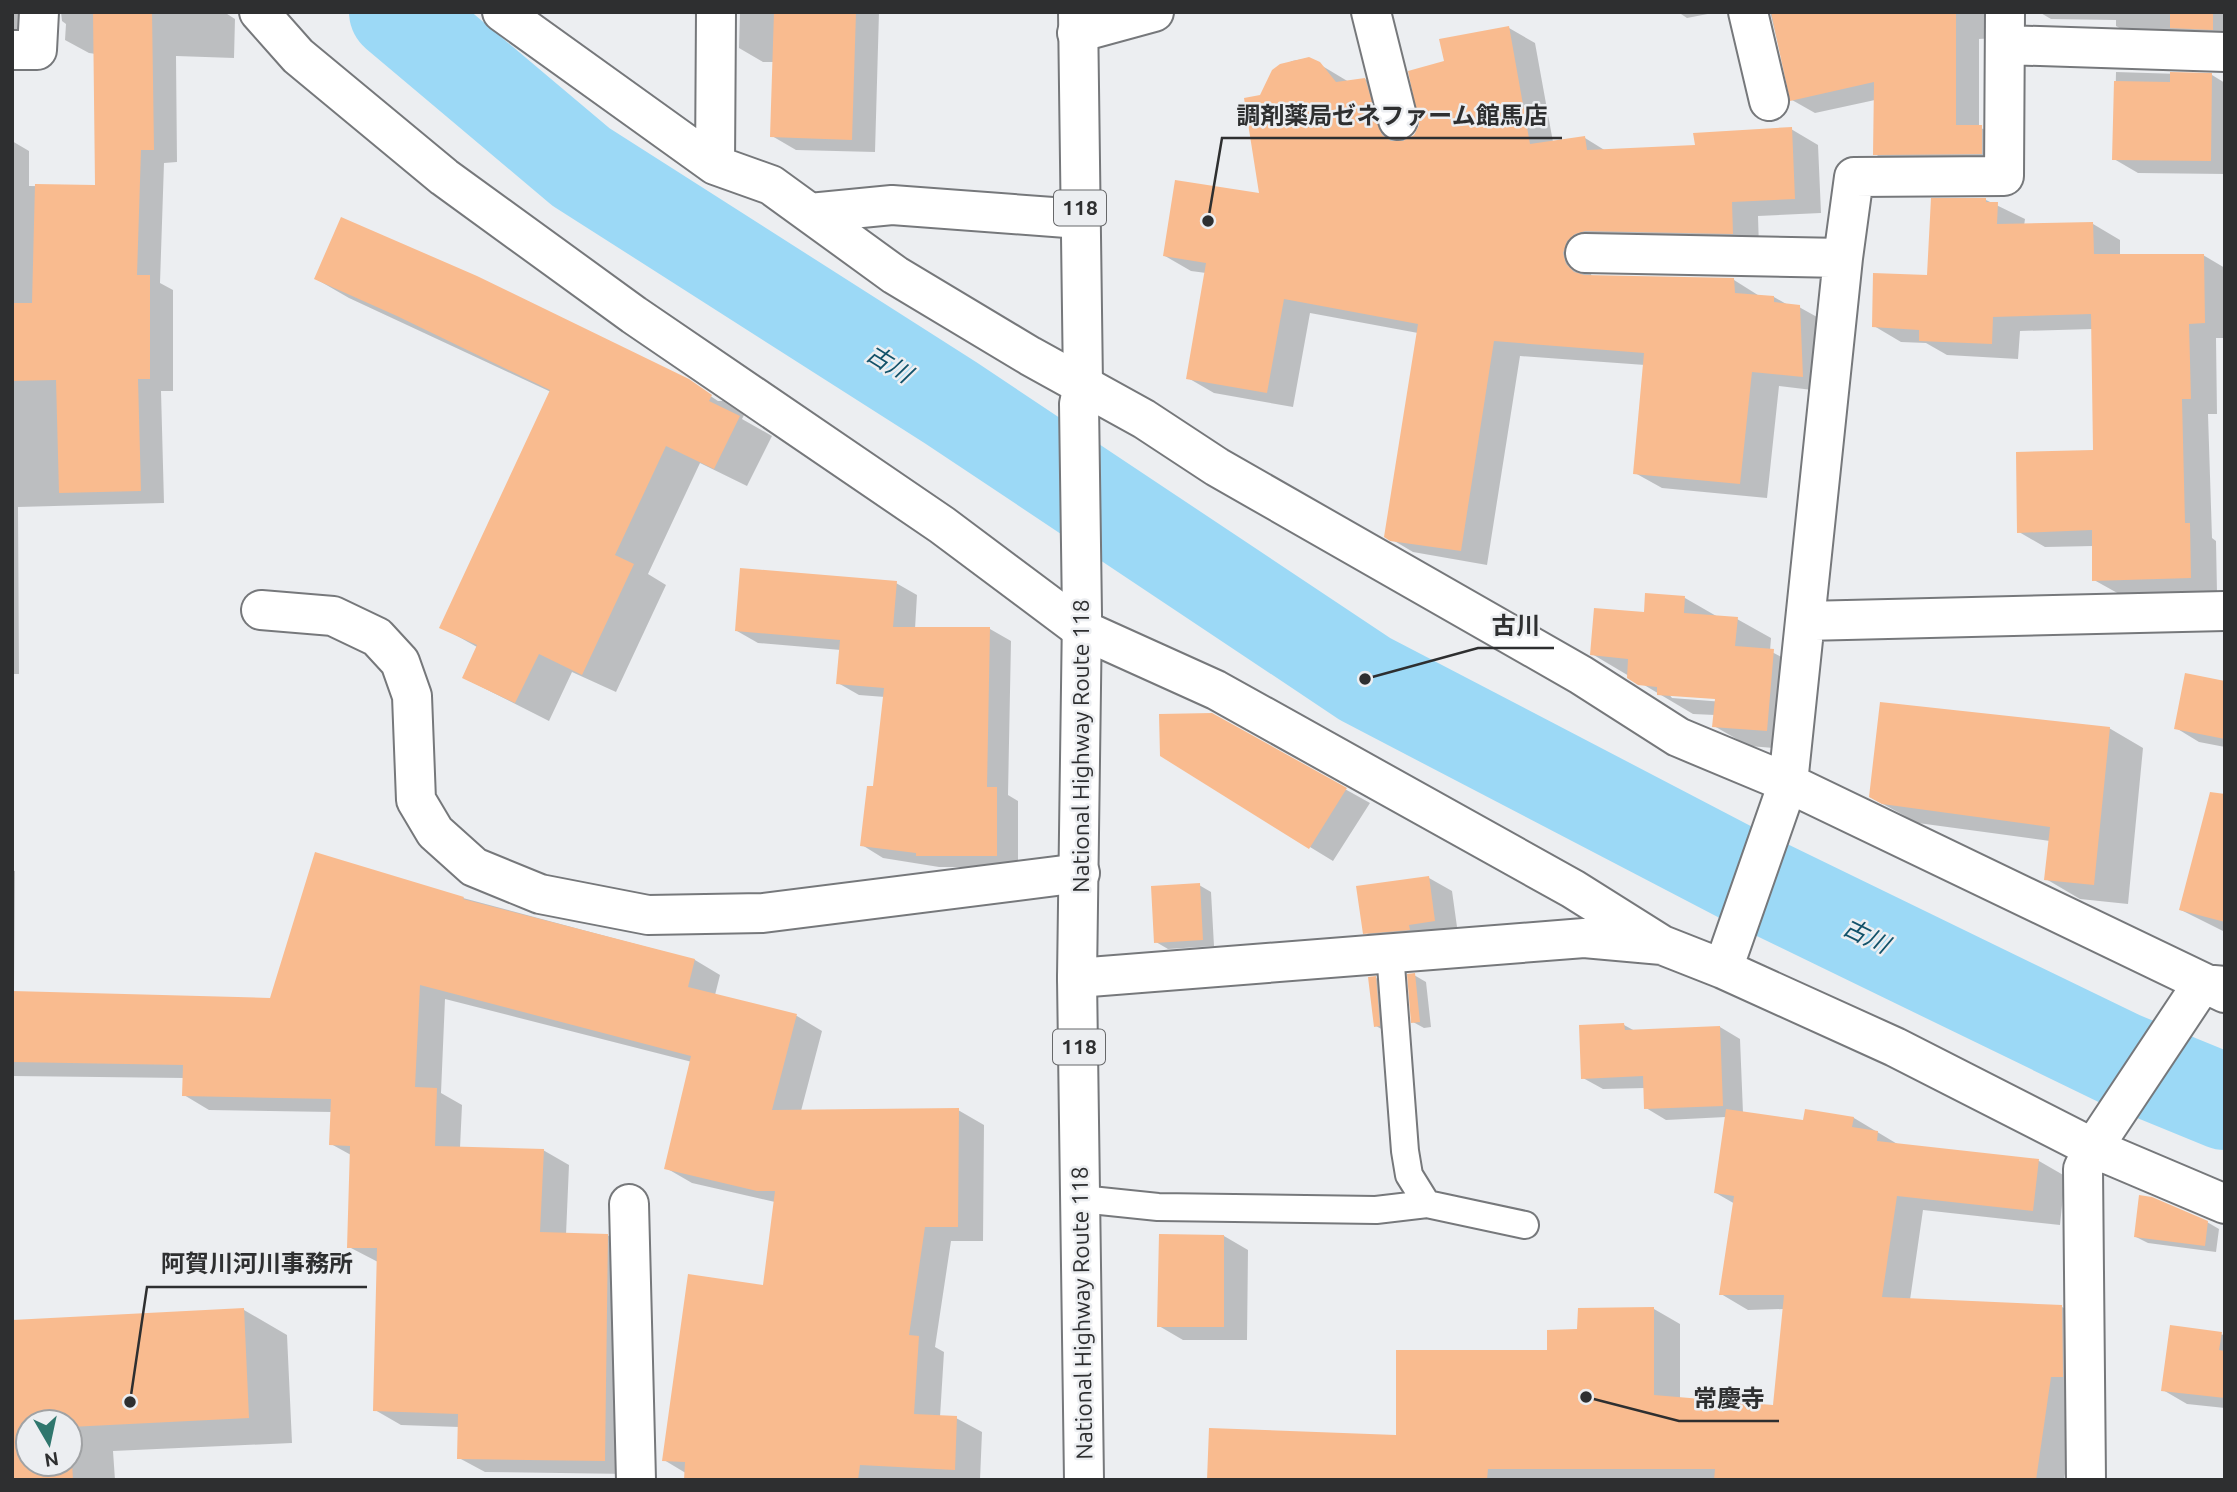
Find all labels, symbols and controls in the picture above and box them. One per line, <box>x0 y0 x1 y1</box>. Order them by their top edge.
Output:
callout: 調剤薬局ゼネファーム館馬店 <box>1222 93 1562 138</box>
text: 調剤薬局ゼネファーム館馬店 <box>1236 102 1548 129</box>
road number: 118 <box>1054 190 1106 226</box>
water label: 古川 <box>862 339 919 389</box>
street label: National Highway Route 118 <box>1068 599 1093 893</box>
callout: 古川 <box>1478 603 1554 648</box>
text: 古川 <box>1492 612 1540 639</box>
water label: 古川 <box>1839 913 1896 960</box>
road number: 118 <box>1053 1030 1105 1064</box>
street label: National Highway Route 118 <box>1066 1166 1097 1460</box>
callout: 阿賀川河川事務所 <box>147 1242 367 1287</box>
text: 阿賀川河川事務所 <box>161 1250 353 1277</box>
callout: 常慶寺 <box>1679 1376 1779 1421</box>
text: 常慶寺 <box>1693 1385 1765 1412</box>
north arrow <box>14 1408 84 1478</box>
text: N <box>43 1448 60 1472</box>

